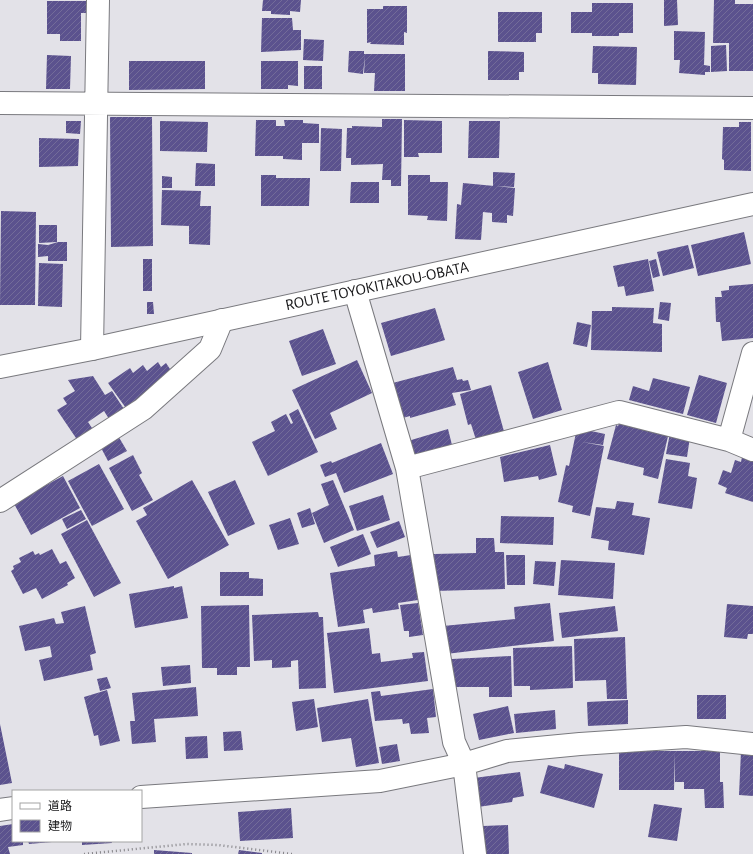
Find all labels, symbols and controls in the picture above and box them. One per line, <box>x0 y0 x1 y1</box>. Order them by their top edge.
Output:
street label: ROUTE TOYOKITAKOU-OBATA <box>284 259 470 313</box>
legend <box>12 790 142 842</box>
text: 道路 <box>48 799 72 812</box>
text: 建物 <box>48 819 72 832</box>

